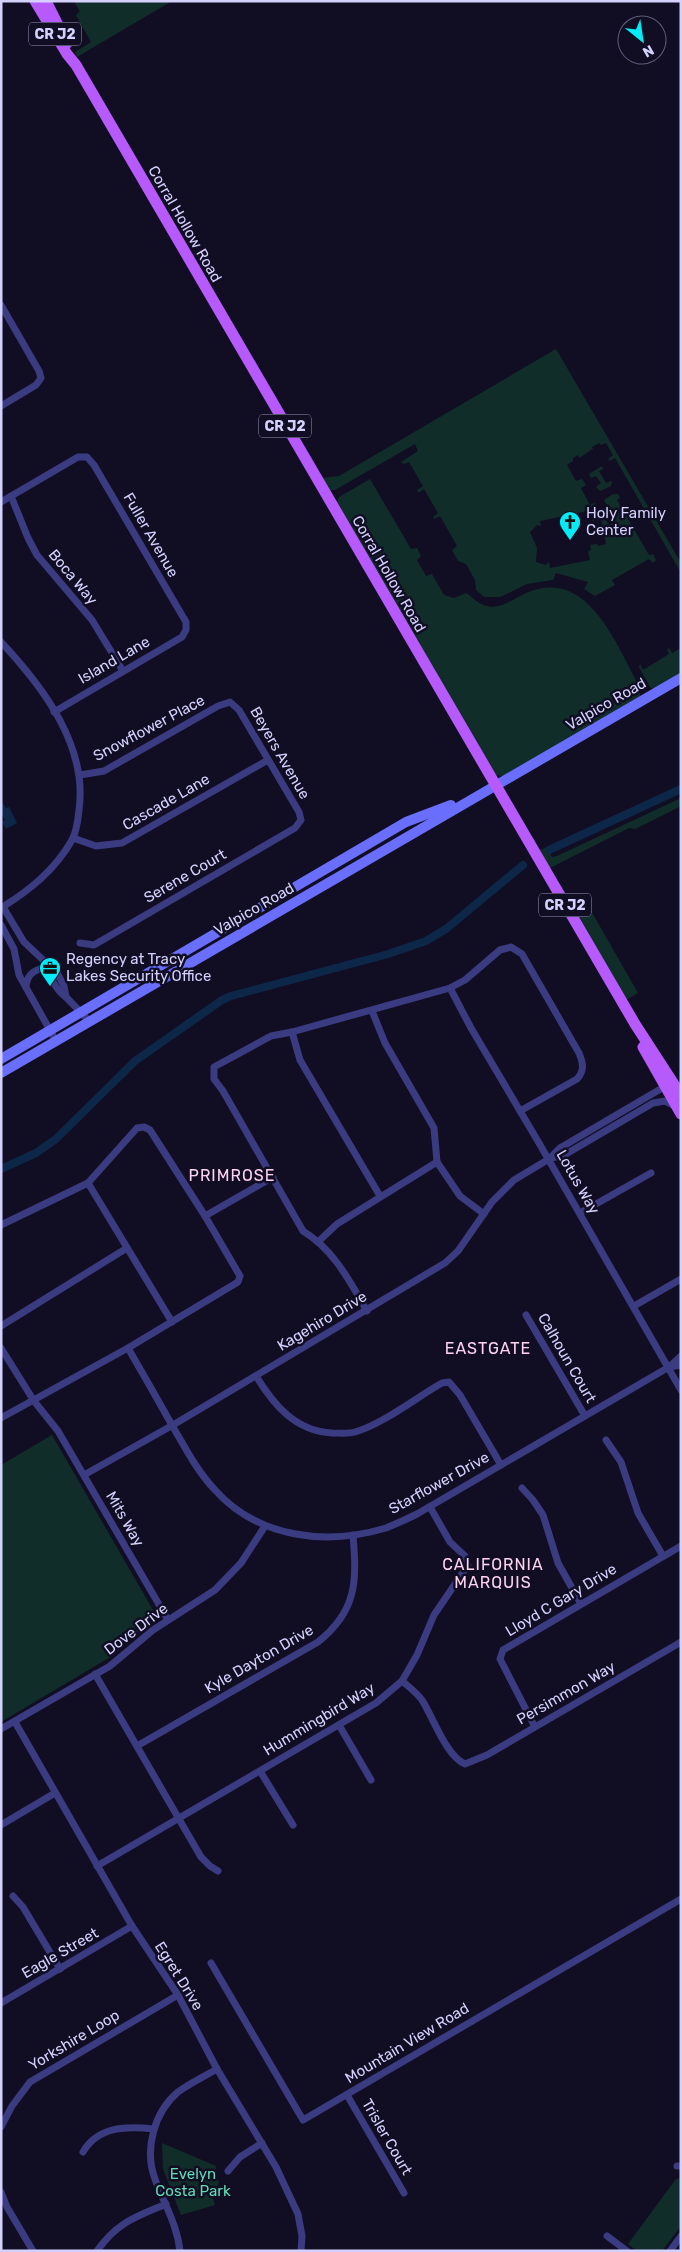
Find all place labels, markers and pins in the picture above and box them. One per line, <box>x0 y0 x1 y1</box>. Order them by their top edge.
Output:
place label: Holy Family Center <box>586 504 666 539</box>
church icon: Holy Family Center <box>558 510 582 541</box>
place label: Regency at Tracy Lakes Security Office <box>66 950 211 985</box>
office icon: Regency at Tracy Lakes Security Office <box>38 956 62 987</box>

